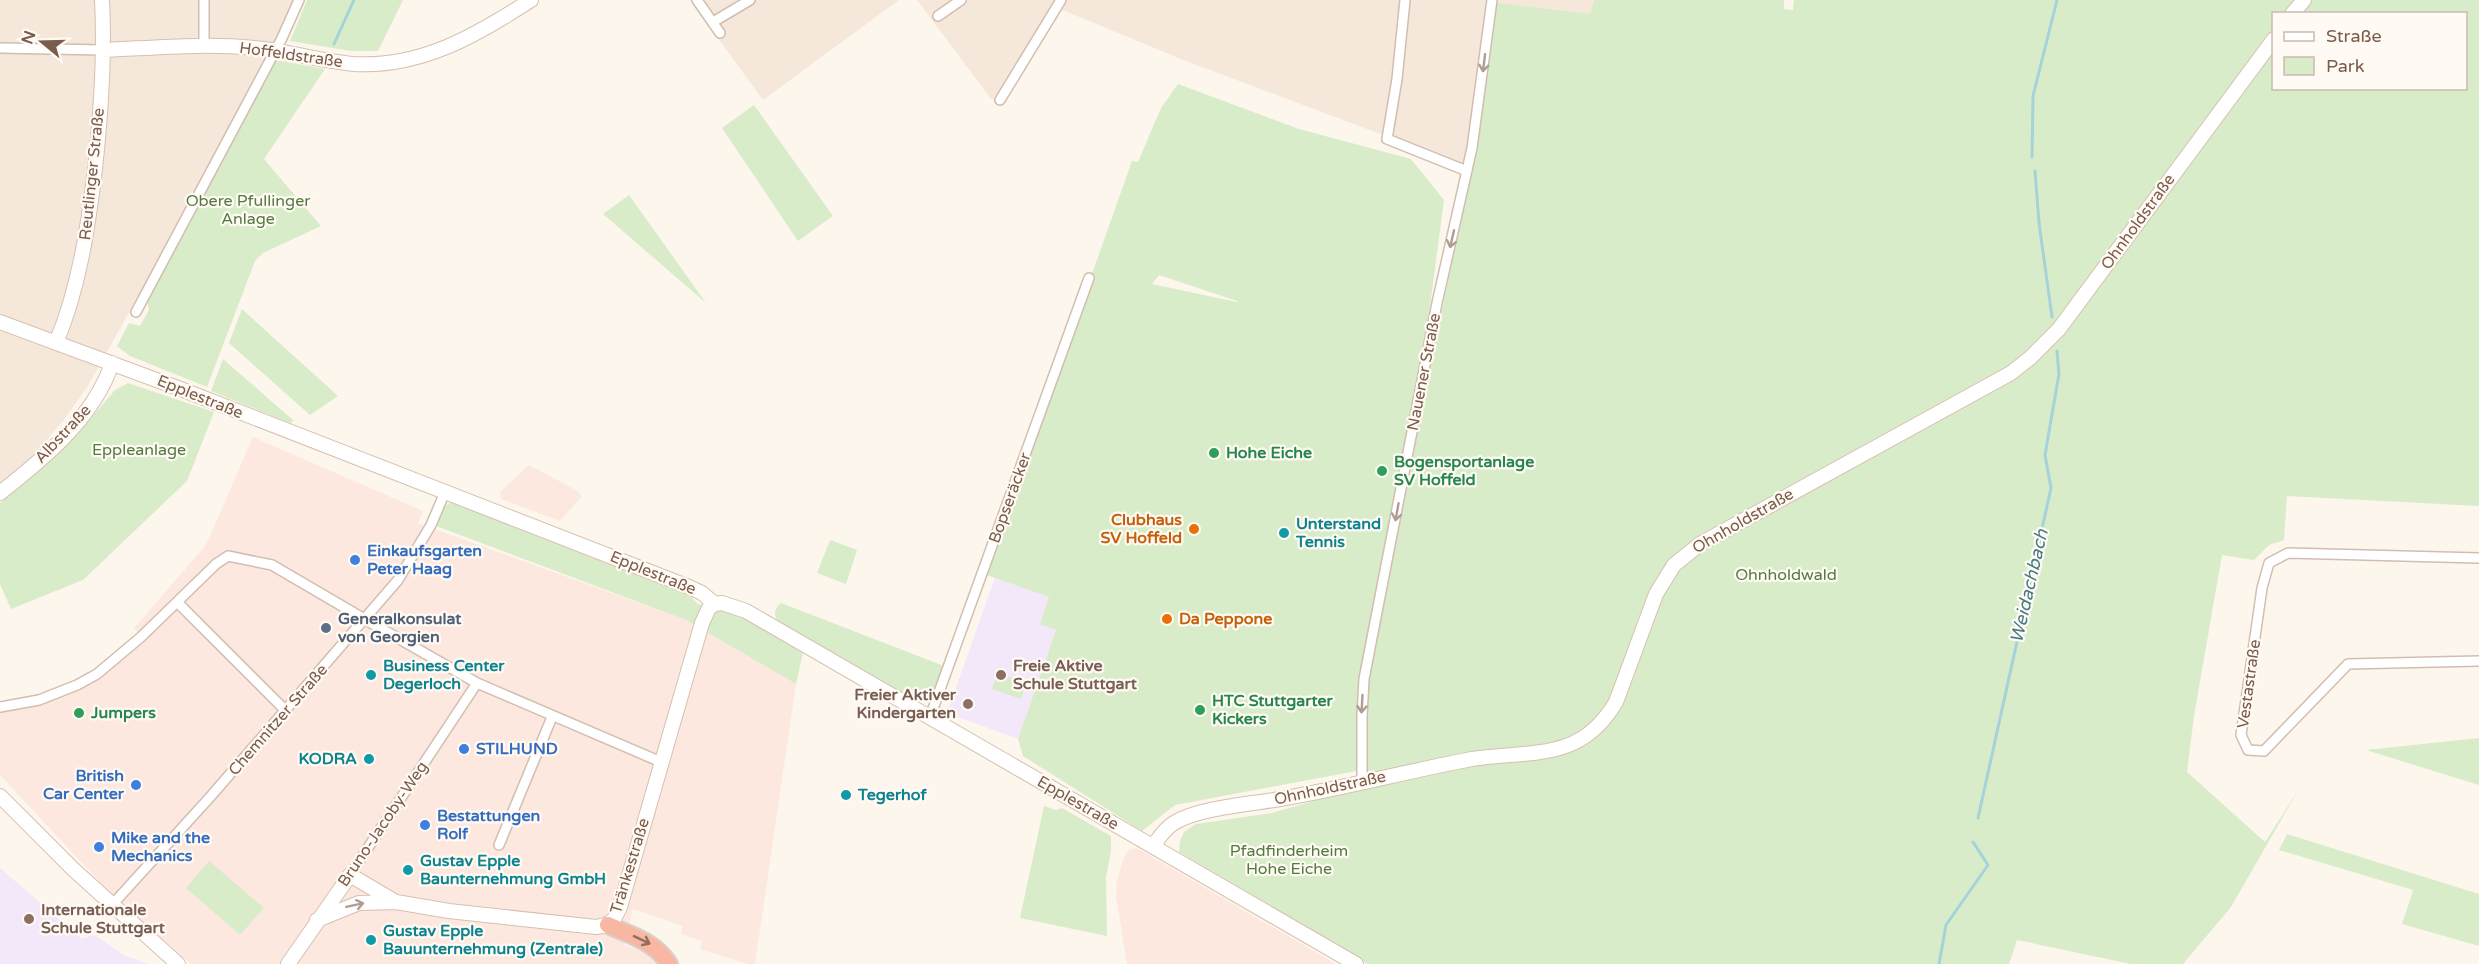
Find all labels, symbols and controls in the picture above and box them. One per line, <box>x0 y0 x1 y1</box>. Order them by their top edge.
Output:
north arrow <box>12 12 72 72</box>
legend <box>2272 12 2467 90</box>
text: Straße <box>2326 25 2382 47</box>
text: N <box>17 28 40 47</box>
street label: Hoffeldstraße <box>238 38 344 72</box>
one-way arrow <box>1479 52 1490 72</box>
text: Park <box>2326 55 2365 77</box>
street label: Reutlinger Straße <box>75 107 109 241</box>
street label: Ohnholdstraße <box>2097 170 2179 274</box>
park label: Obere Pfullinger Anlage <box>186 191 311 229</box>
one-way arrow <box>1445 229 1457 248</box>
street label: Nauener Straße <box>1403 312 1445 432</box>
street label: Epplestraße <box>154 371 246 423</box>
street label: Albstraße <box>31 400 95 468</box>
park label: Eppleanlage <box>92 440 186 460</box>
place label: Hohe Eiche <box>1226 443 1312 463</box>
marker: Hohe Eiche <box>1207 446 1221 460</box>
street label: Bopseräcker <box>984 449 1036 546</box>
place label: Bogensportanlage SV Hoffeld <box>1394 452 1534 490</box>
marker: Bogensportanlage SV Hoffeld <box>1375 464 1389 478</box>
street label: Ohnholdstraße <box>1689 484 1797 558</box>
one-way arrow <box>1391 502 1402 522</box>
place label: Clubhaus SV Hoffeld <box>1100 510 1182 548</box>
place label: Unterstand Tennis <box>1295 514 1381 552</box>
marker: Clubhaus SV Hoffeld <box>1187 522 1201 536</box>
marker: Unterstand Tennis <box>1277 526 1291 540</box>
water label: Weidachbach <box>2005 526 2053 645</box>
place label: Einkaufsgarten Peter Haag <box>367 541 482 579</box>
street label: Epplestraße <box>607 547 699 599</box>
marker: Einkaufsgarten Peter Haag <box>348 553 362 567</box>
park label: Ohnholdwald <box>1735 565 1837 585</box>
place label: Generalkonsulat von Georgien <box>338 609 462 647</box>
place label: Da Peppone <box>1179 609 1272 629</box>
marker: Da Peppone <box>1160 612 1174 626</box>
marker: Generalkonsulat von Georgien <box>319 621 333 635</box>
street label: Vestastraße <box>2233 638 2265 730</box>
place label: Business Center Degerloch <box>383 656 505 694</box>
place label: Freie Aktive Schule Stuttgart <box>1013 656 1138 694</box>
street label: Chemnitzer Straße <box>224 660 332 780</box>
marker: Business Center Degerloch <box>364 668 378 682</box>
marker: Freie Aktive Schule Stuttgart <box>994 668 1008 682</box>
place label: Freier Aktiver Kindergarten <box>854 685 957 723</box>
place label: HTC Stuttgarter Kickers <box>1212 691 1333 729</box>
one-way arrow <box>1357 693 1368 713</box>
marker: Freier Aktiver Kindergarten <box>961 697 975 711</box>
place label: Jumpers <box>90 703 156 723</box>
marker: HTC Stuttgarter Kickers <box>1193 703 1207 717</box>
marker: Jumpers <box>72 706 86 720</box>
place label: STILHUND <box>476 739 558 759</box>
marker: STILHUND <box>457 742 471 756</box>
place label: KODRA <box>298 749 357 769</box>
marker: KODRA <box>362 752 376 766</box>
street label: Bruno-Jacoby-Weg <box>334 757 432 891</box>
place label: British Car Center <box>43 766 125 804</box>
street label: Ohnholdstraße <box>1272 766 1388 810</box>
street label: Epplestraße <box>1034 772 1122 834</box>
marker: British Car Center <box>129 778 143 792</box>
place label: Tegerhof <box>857 785 927 805</box>
marker: Tegerhof <box>839 788 853 802</box>
place label: Bestattungen Rolf <box>437 806 540 844</box>
street label: Tränkestraße <box>606 816 654 916</box>
marker: Bestattungen Rolf <box>418 818 432 832</box>
place label: Mike and the Mechanics <box>111 828 210 866</box>
marker: Mike and the Mechanics <box>92 840 106 854</box>
park label: Pfadfinderheim Hohe Eiche <box>1230 841 1348 879</box>
place label: Gustav Epple Baunternehmung GmbH <box>420 851 606 889</box>
marker: Gustav Epple Baunternehmung GmbH <box>401 863 415 877</box>
one-way arrow <box>345 899 364 910</box>
place label: Internationale Schule Stuttgart <box>41 900 166 938</box>
marker: Internationale Schule Stuttgart <box>22 912 36 926</box>
place label: Gustav Epple Bauunternehmung (Zentrale) <box>383 921 603 959</box>
marker: Gustav Epple Bauunternehmung (Zentrale) <box>364 933 378 947</box>
one-way arrow <box>633 934 651 946</box>

